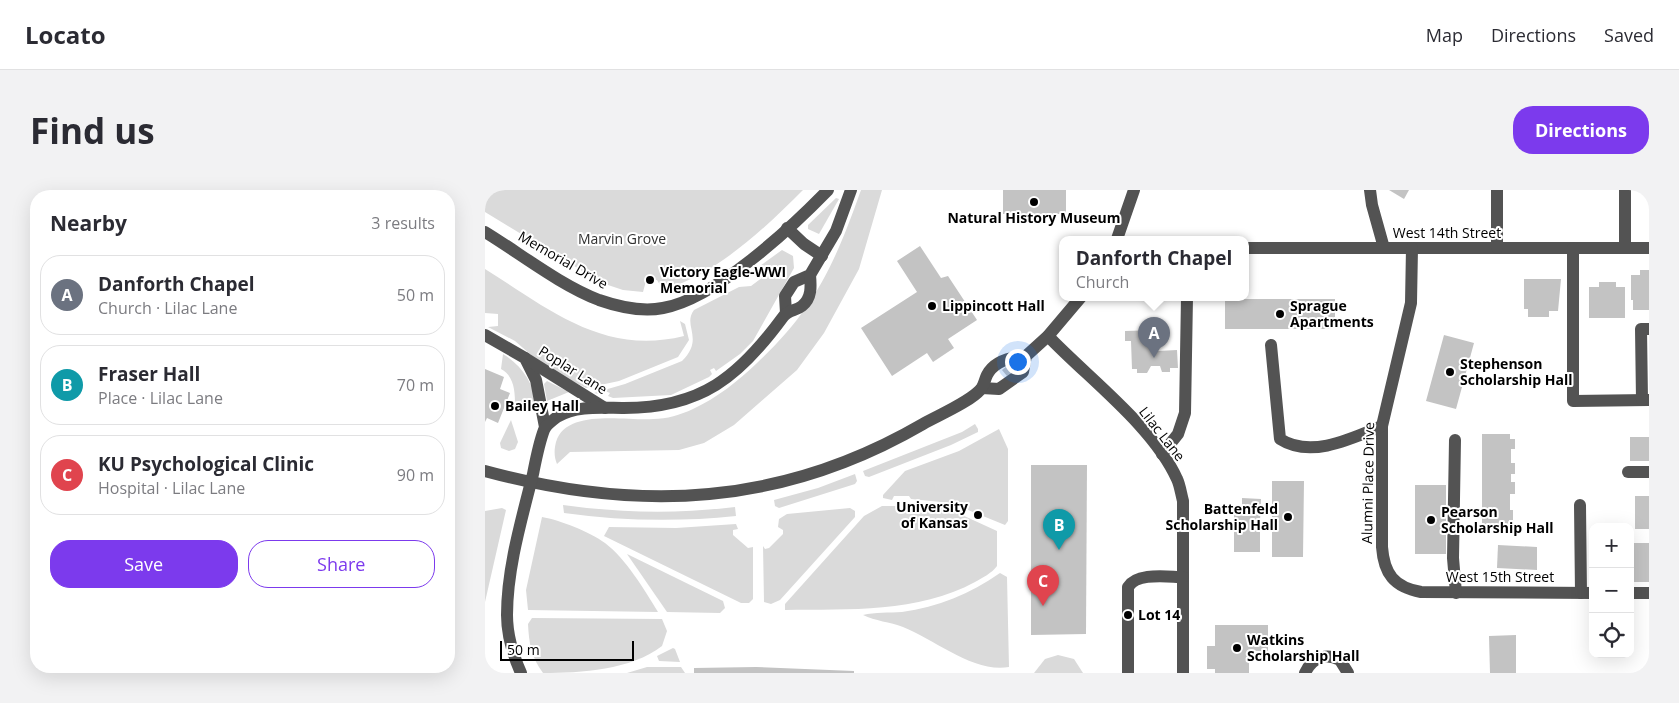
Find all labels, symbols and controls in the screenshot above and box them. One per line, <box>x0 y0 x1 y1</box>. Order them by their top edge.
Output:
text: Locato <box>25 18 106 51</box>
text: Map <box>1426 23 1463 47</box>
text: Directions <box>1491 23 1576 47</box>
text: Saved <box>1604 23 1654 47</box>
button: Directions <box>1513 106 1649 154</box>
text: Find us <box>30 107 155 154</box>
marker: Natural History Museum <box>1028 196 1040 208</box>
place label: Natural History Museum <box>947 208 1121 227</box>
text: Nearby <box>50 209 127 237</box>
text: 3 results <box>371 212 435 234</box>
street label: West 14th Street <box>1393 223 1501 242</box>
street label: Memorial Drive <box>515 226 612 293</box>
park label: Marvin Grove <box>578 229 666 248</box>
popup <box>1059 236 1249 301</box>
text: Danforth Chapel <box>1076 245 1232 271</box>
place label: Victory Eagle-WWI Memorial <box>660 262 786 297</box>
text: Danforth Chapel <box>98 271 255 297</box>
text: Church <box>1076 271 1129 293</box>
marker: Victory Eagle-WWI Memorial <box>644 274 656 286</box>
text: A <box>61 284 73 306</box>
text: 50 m <box>397 284 434 306</box>
place label: Lippincott Hall <box>942 296 1045 315</box>
place label: Sprague Apartments <box>1290 296 1374 331</box>
text: Church · Lilac Lane <box>98 297 237 319</box>
marker: Lippincott Hall <box>926 300 938 312</box>
marker: Sprague Apartments <box>1274 308 1286 320</box>
pin: A <box>1138 317 1170 358</box>
street label: Poplar Lane <box>535 341 611 398</box>
your location <box>1005 349 1031 375</box>
place label: Stephenson Scholarship Hall <box>1460 354 1573 389</box>
text: Fraser Hall <box>98 361 200 387</box>
marker: Stephenson Scholarship Hall <box>1444 366 1456 378</box>
text: B <box>62 374 72 396</box>
text: 70 m <box>397 374 434 396</box>
text: Place · Lilac Lane <box>98 387 223 409</box>
place label: Bailey Hall <box>505 396 579 415</box>
marker: Bailey Hall <box>489 400 501 412</box>
street label: Lilac Lane <box>1135 403 1190 465</box>
street label: Alumni Place Drive <box>1357 422 1378 544</box>
text: KU Psychological Clinic <box>98 451 314 477</box>
text: C <box>62 464 72 486</box>
text: 90 m <box>397 464 434 486</box>
text: Hospital · Lilac Lane <box>98 477 245 499</box>
place label: University of Kansas <box>896 497 968 532</box>
place label: Battenfeld Scholarship Hall <box>1165 499 1278 534</box>
place label: Pearson Scholarship Hall <box>1441 502 1554 537</box>
marker: University of Kansas <box>972 509 984 521</box>
pin: B <box>1043 509 1075 550</box>
marker: Battenfeld Scholarship Hall <box>1282 511 1294 523</box>
marker: Pearson Scholarship Hall <box>1425 514 1437 526</box>
map controls <box>1589 523 1634 658</box>
button: + <box>1589 523 1634 568</box>
button: Save <box>50 540 238 588</box>
button: Share <box>248 540 435 588</box>
pin: C <box>1027 565 1059 606</box>
street label: West 15th Street <box>1446 567 1554 586</box>
button: − <box>1589 568 1634 613</box>
place label: Lot 14 <box>1138 605 1180 624</box>
marker: Lot 14 <box>1122 609 1134 621</box>
button: locate <box>1589 613 1634 658</box>
place label: Watkins Scholarship Hall <box>1247 630 1360 665</box>
scale bar <box>500 638 634 661</box>
text: 50 m <box>507 640 540 659</box>
marker: Watkins Scholarship Hall <box>1231 642 1243 654</box>

